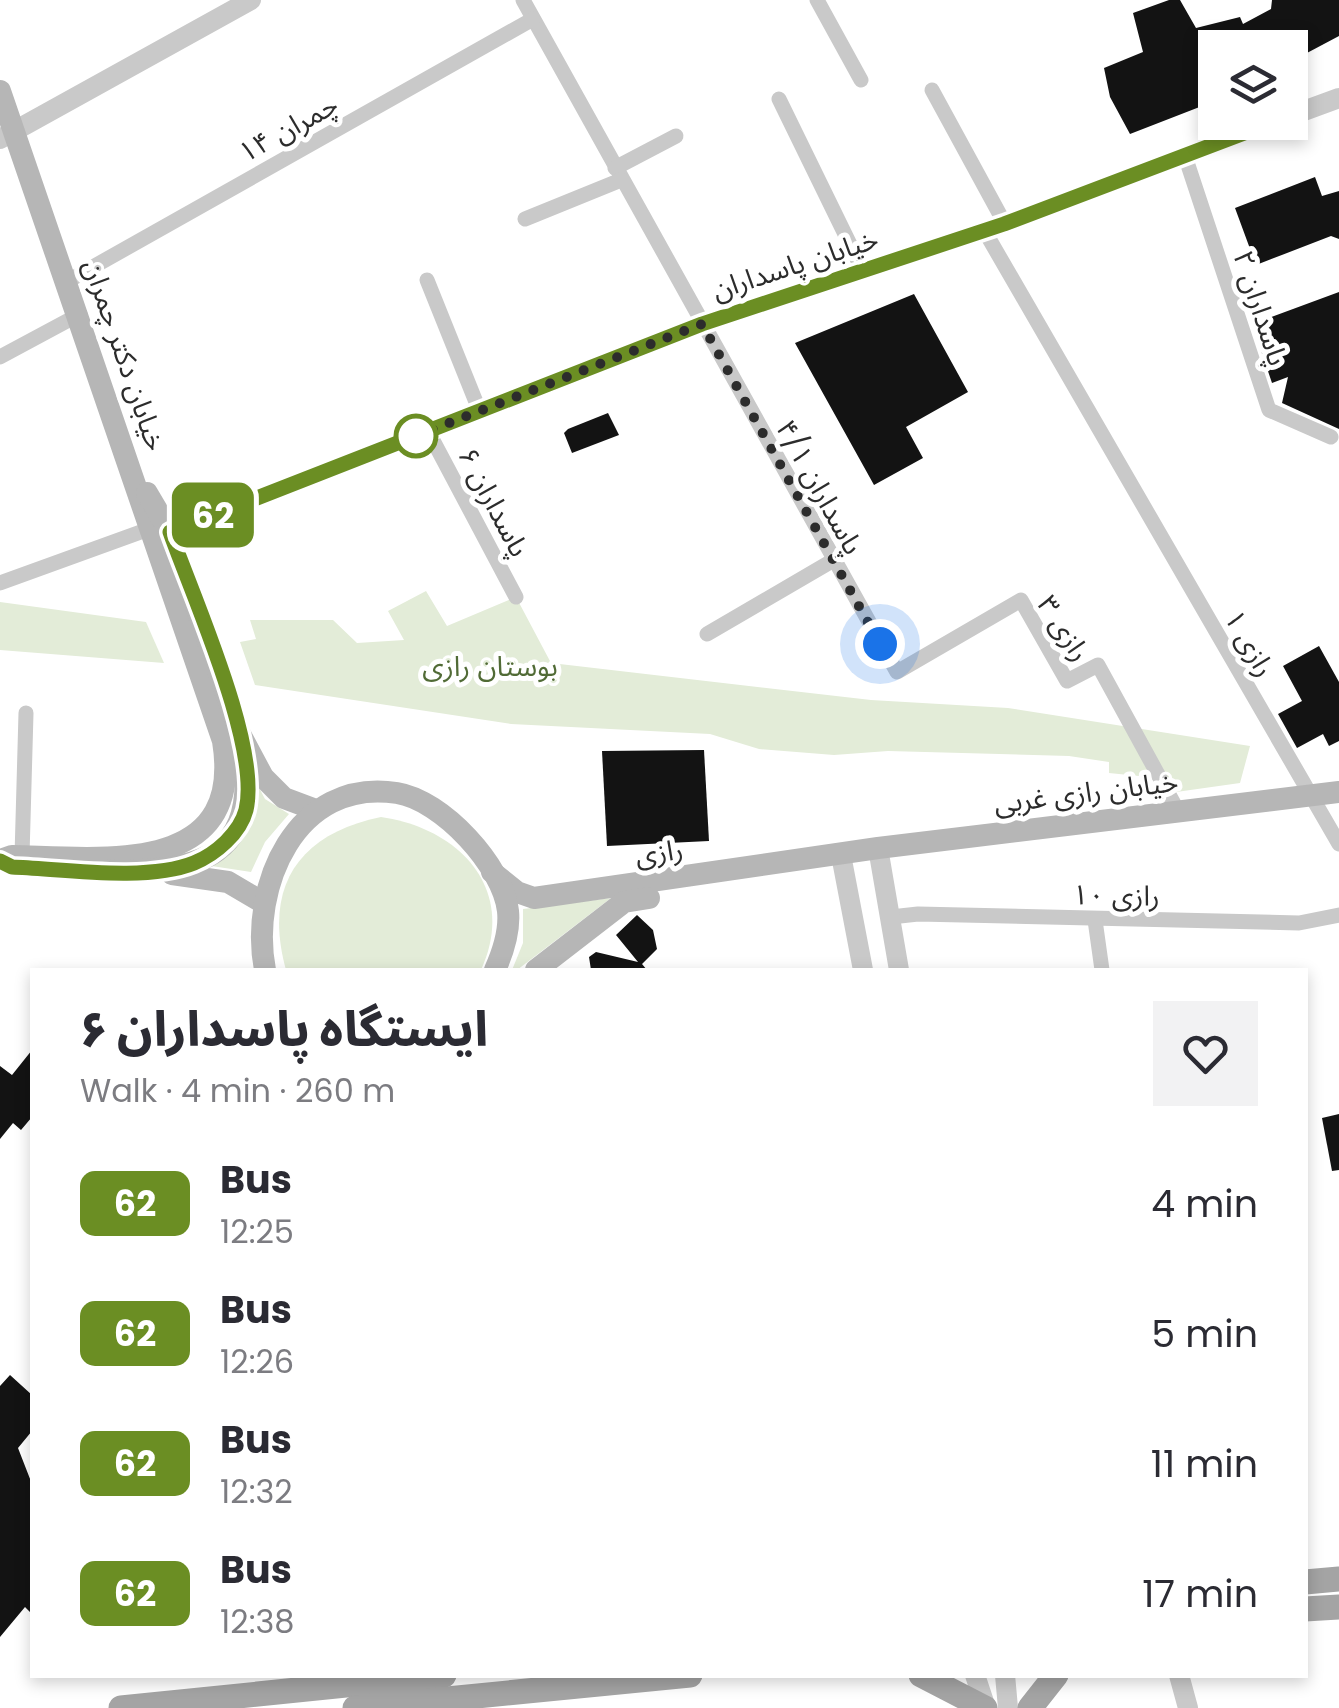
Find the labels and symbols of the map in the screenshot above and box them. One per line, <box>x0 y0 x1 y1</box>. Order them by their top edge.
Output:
street label: چمران ۱۴ <box>231 85 345 172</box>
street label: خیابان پاسداران <box>707 219 883 310</box>
street label: پاسداران ۲ <box>1224 246 1297 371</box>
street label: خیابان دکتر چمران <box>73 254 176 456</box>
street label: پاسداران ۴/۱ <box>767 413 873 562</box>
unlabelled marker <box>395 415 437 457</box>
street label: پاسداران ۶ <box>448 441 539 564</box>
line badge: 62 <box>168 482 258 548</box>
street label: رازی ۳ <box>1028 588 1099 669</box>
street label: رازی ۱ <box>1215 603 1284 684</box>
your location <box>855 619 905 669</box>
park label: بوستان رازی <box>422 647 558 686</box>
street label: خیابان رازی غربی <box>992 762 1180 823</box>
street label: رازی <box>633 830 685 875</box>
street label: رازی ۱۰ <box>1072 875 1160 916</box>

